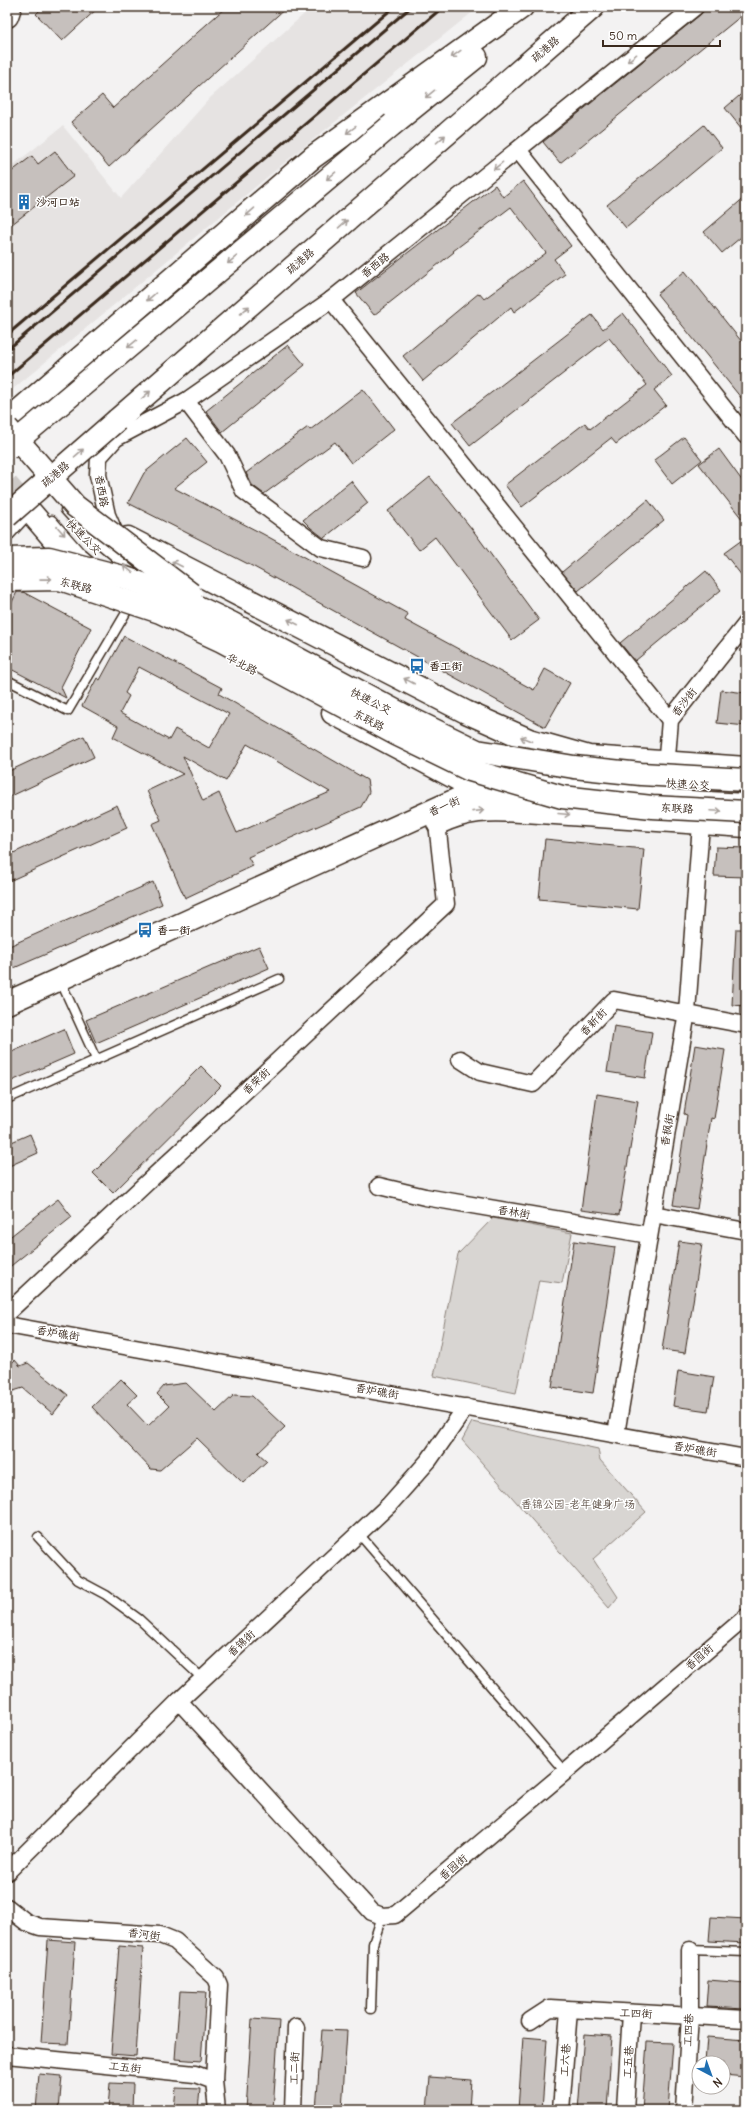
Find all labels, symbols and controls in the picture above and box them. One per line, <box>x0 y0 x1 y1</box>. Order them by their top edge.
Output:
scale bar <box>603 22 720 48</box>
text: 50 m <box>609 28 638 43</box>
street label: 疏港路 <box>528 33 562 65</box>
one-way arrow <box>451 50 462 58</box>
one-way arrow <box>627 53 638 62</box>
one-way arrow <box>424 90 435 99</box>
one-way arrow <box>345 126 356 134</box>
one-way arrow <box>436 135 446 144</box>
one-way arrow <box>493 161 504 170</box>
one-way arrow <box>326 172 337 181</box>
building icon: 沙河口站 <box>15 193 33 211</box>
place label: 沙河口站 <box>36 195 80 209</box>
one-way arrow <box>244 207 255 216</box>
one-way arrow <box>338 220 348 229</box>
street label: 疏港路 <box>283 245 317 277</box>
street label: 香西路 <box>358 249 392 281</box>
one-way arrow <box>226 255 237 264</box>
one-way arrow <box>146 292 156 301</box>
one-way arrow <box>239 305 250 314</box>
one-way arrow <box>127 339 138 348</box>
one-way arrow <box>141 390 152 399</box>
one-way arrow <box>73 449 84 458</box>
street label: 疏港路 <box>38 458 72 490</box>
street label: 香西路 <box>92 474 112 508</box>
street label: 快速公交 <box>63 516 105 558</box>
one-way arrow <box>57 526 66 536</box>
one-way arrow <box>172 560 184 567</box>
one-way arrow <box>123 564 134 573</box>
street label: 东联路 <box>58 574 94 596</box>
one-way arrow <box>39 576 52 583</box>
one-way arrow <box>288 618 300 626</box>
street label: 华北路 <box>224 650 260 678</box>
bus stop icon: 香工街 <box>408 657 426 675</box>
place label: 香工街 <box>429 659 463 673</box>
one-way arrow <box>404 677 416 684</box>
street label: 香沙街 <box>668 684 700 719</box>
street label: 快速公交 <box>348 685 394 717</box>
street label: 东联路 <box>351 706 387 734</box>
one-way arrow <box>520 734 532 742</box>
street label: 快速公交 <box>666 776 710 792</box>
street label: 香一街 <box>426 792 463 819</box>
street label: 东联路 <box>660 800 694 816</box>
one-way arrow <box>471 807 484 814</box>
one-way arrow <box>709 807 722 814</box>
one-way arrow <box>557 811 570 818</box>
bus stop icon: 香一街 <box>136 921 154 939</box>
place label: 香一街 <box>157 923 191 937</box>
street label: 香新街 <box>577 1005 610 1039</box>
street label: 香荣街 <box>239 1064 274 1097</box>
street label: 香枫街 <box>657 1112 677 1147</box>
street label: 香林街 <box>497 1203 532 1222</box>
street label: 香炉礁街 <box>35 1323 82 1344</box>
street label: 香炉礁街 <box>354 1380 401 1402</box>
street label: 香炉礁街 <box>672 1438 719 1460</box>
park label: 香锦公园-老年健身广场 <box>521 1497 635 1511</box>
street label: 香锦街 <box>224 1626 259 1659</box>
street label: 香园街 <box>682 1640 717 1673</box>
street label: 香园街 <box>436 1850 471 1883</box>
street label: 香河街 <box>127 1925 162 1943</box>
street label: 工四街 <box>619 2005 654 2021</box>
street label: 工四巷 <box>680 2013 696 2047</box>
street label: 工六巷 <box>557 2043 573 2077</box>
street label: 工五巷 <box>620 2045 636 2079</box>
street label: 工二街 <box>286 2050 302 2085</box>
north arrow <box>691 2055 731 2095</box>
street label: 工五街 <box>108 2058 143 2076</box>
text: N <box>710 2075 725 2090</box>

